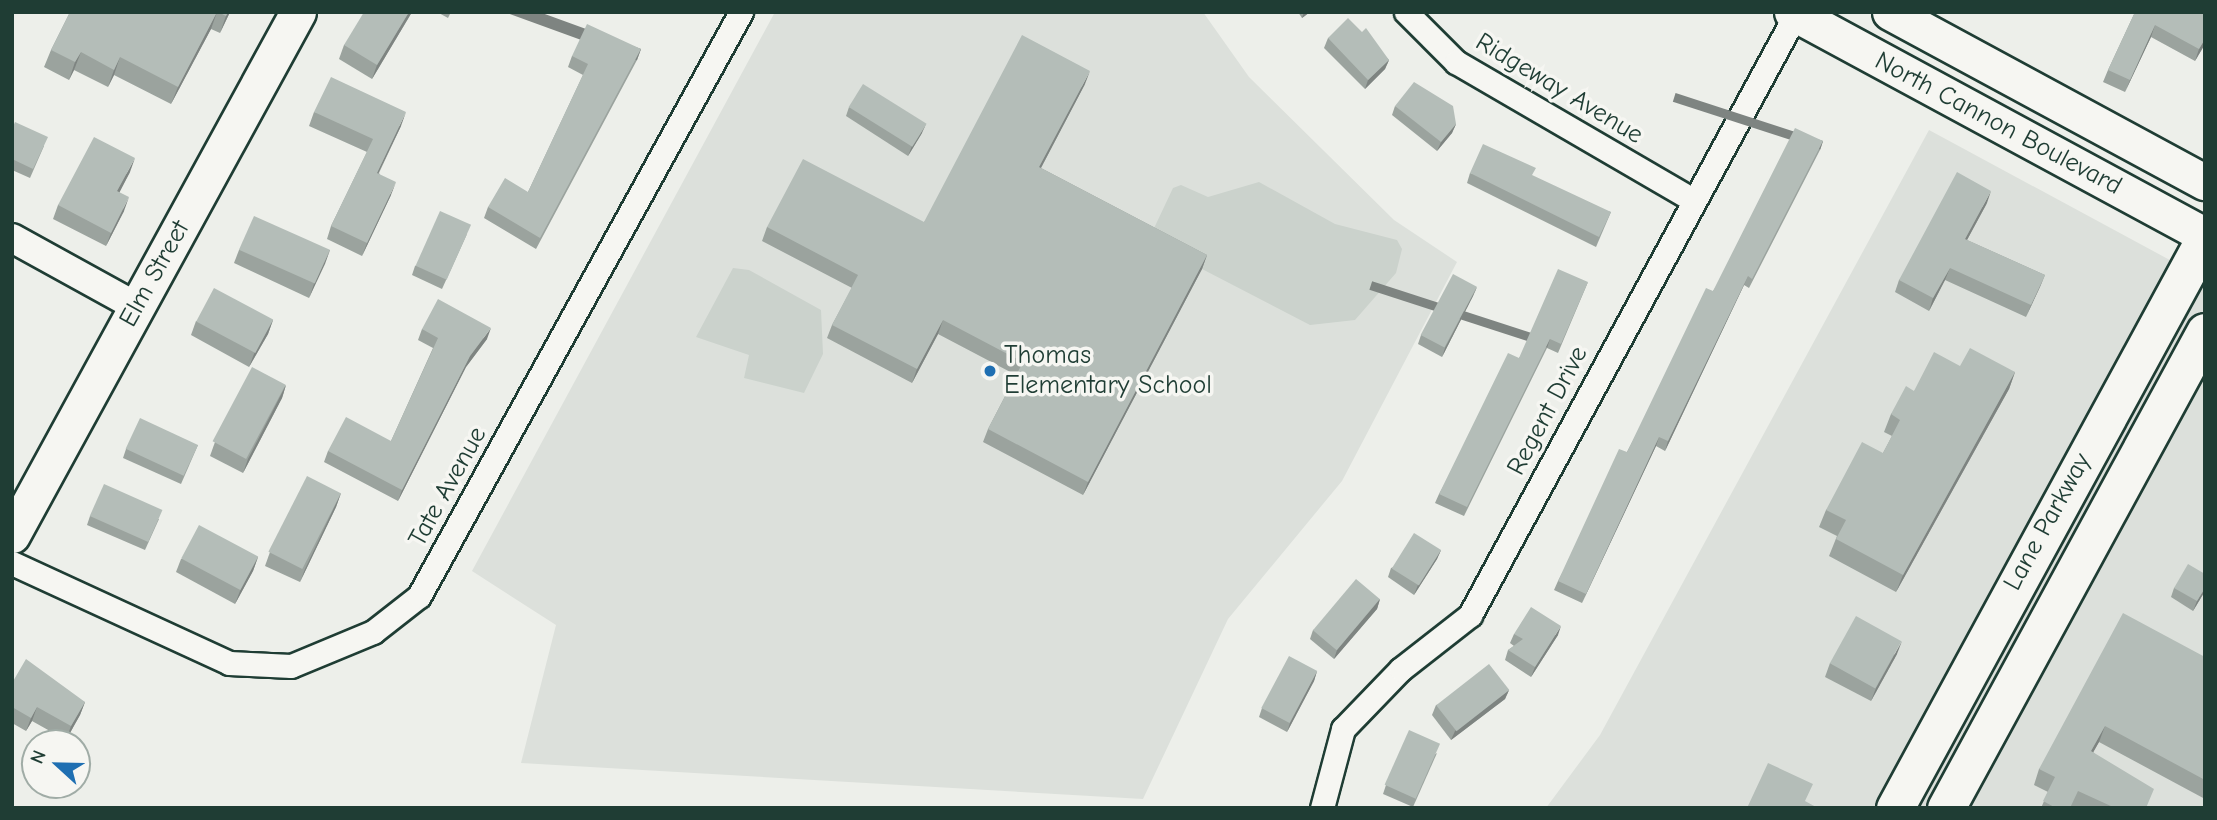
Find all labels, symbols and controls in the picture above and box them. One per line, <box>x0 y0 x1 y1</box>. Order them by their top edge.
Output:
street label: Ridgeway Avenue <box>1470 27 1648 151</box>
street label: North Cannon Boulevard <box>1869 46 2127 202</box>
street label: Elm Street <box>113 215 197 333</box>
place label: Thomas Elementary School <box>1004 340 1212 402</box>
street label: Regent Drive <box>1501 341 1595 481</box>
marker: Thomas Elementary School <box>982 363 998 379</box>
street label: Tate Avenue <box>402 422 494 552</box>
street label: Lane Parkway <box>1998 448 2098 596</box>
north arrow <box>21 729 91 799</box>
text: N <box>26 747 51 767</box>

